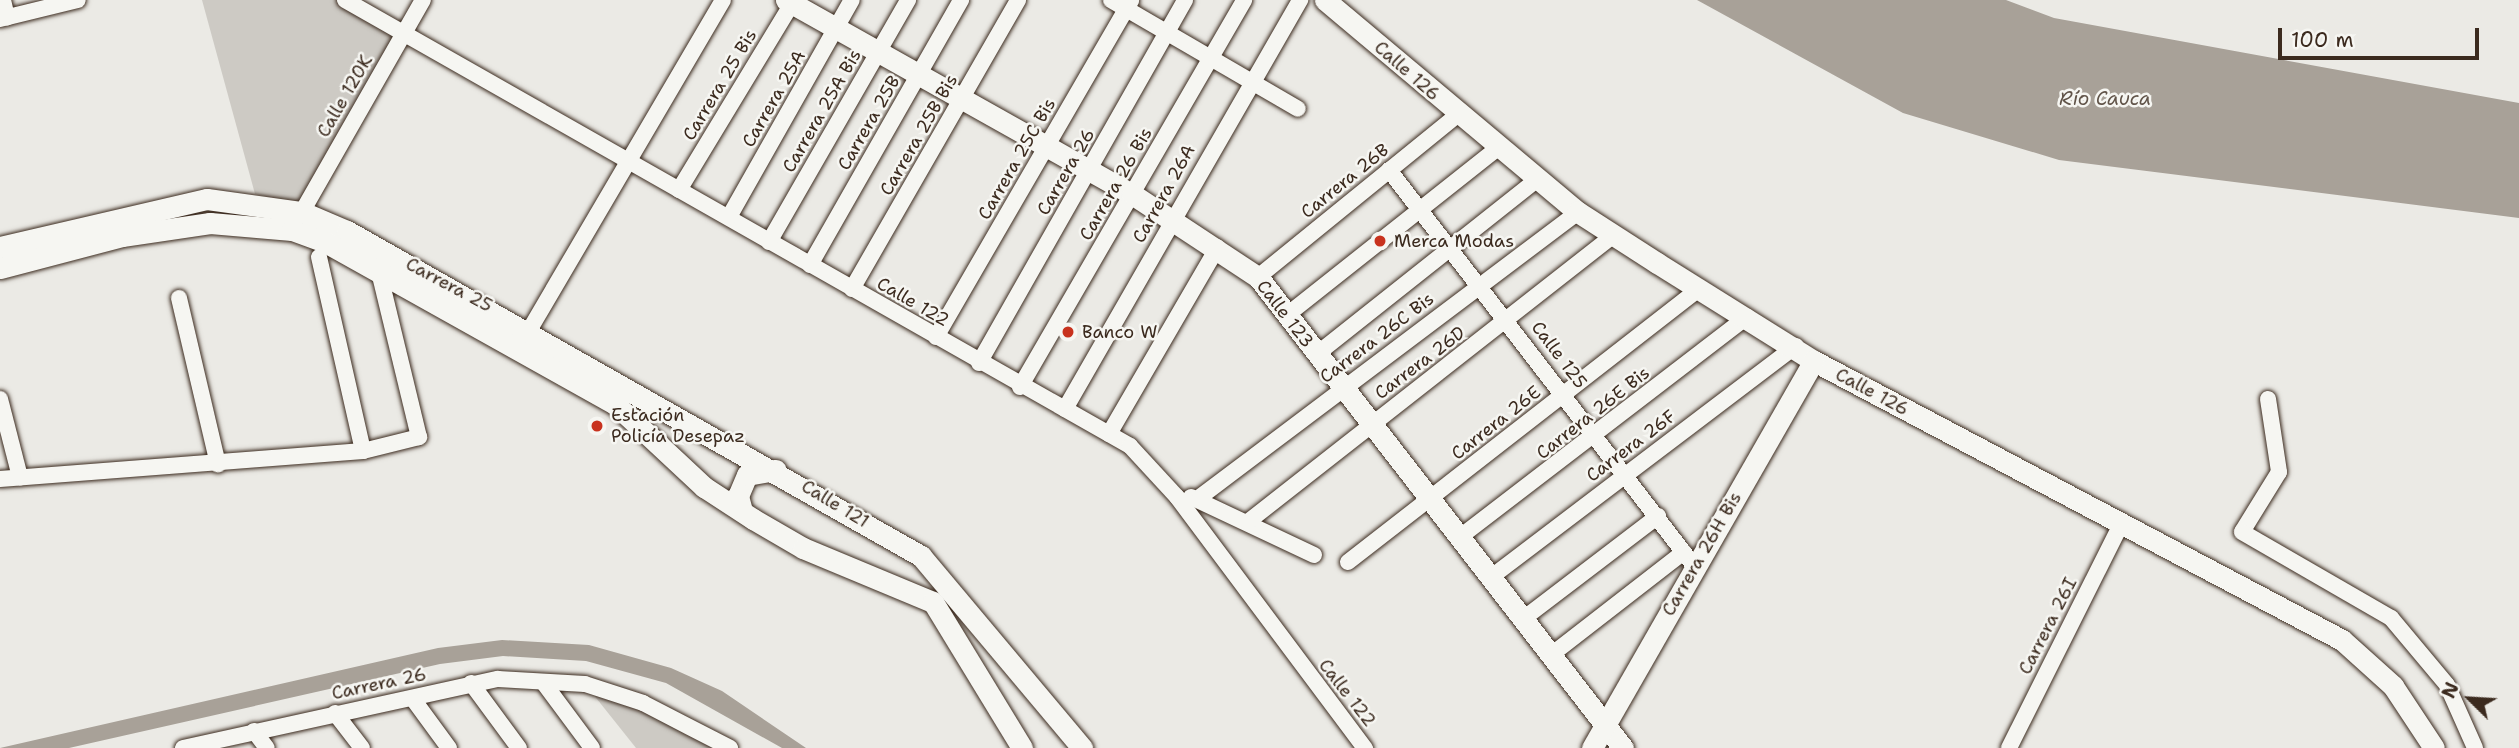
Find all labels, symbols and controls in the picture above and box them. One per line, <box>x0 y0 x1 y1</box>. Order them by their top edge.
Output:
scale bar <box>2281 14 2482 58</box>
street label: Carrera 25 Bis <box>678 26 762 144</box>
text: 100 m <box>2291 26 2354 54</box>
street label: Calle 126 <box>1370 37 1444 105</box>
street label: Carrera 25A Bis <box>778 46 866 176</box>
street label: Carrera 25A <box>738 47 810 151</box>
street label: Calle 120K <box>313 51 377 141</box>
street label: Carrera 25B Bis <box>876 71 962 199</box>
street label: Carrera 25B <box>833 72 905 174</box>
water label: Río Cauca <box>2059 88 2151 110</box>
street label: Carrera 25C Bis <box>974 94 1060 224</box>
street label: Carrera 26 Bis <box>1075 124 1157 244</box>
street label: Carrera 26 <box>1033 125 1099 219</box>
street label: Carrera 26B <box>1297 139 1393 223</box>
street label: Carrera 26A <box>1128 141 1200 247</box>
place label: Merca Modas <box>1394 230 1514 252</box>
marker: Merca Modas <box>1372 233 1388 249</box>
street label: Carrera 25 <box>402 253 496 317</box>
street label: Calle 122 <box>873 273 953 331</box>
street label: Calle 123 <box>1252 276 1318 352</box>
street label: Carrera 26C Bis <box>1316 288 1438 388</box>
street label: Calle 125 <box>1527 317 1591 393</box>
place label: Banco W <box>1082 321 1158 343</box>
street label: Carrera 26D <box>1371 322 1469 404</box>
marker: Banco W <box>1060 324 1076 340</box>
street label: Carrera 26E Bis <box>1532 362 1654 464</box>
street label: Calle 126 <box>1832 364 1912 420</box>
street label: Carrera 26E <box>1447 381 1545 465</box>
place label: Estación Policía Desepaz <box>611 405 745 448</box>
street label: Carrera 26F <box>1582 405 1680 487</box>
marker: Estación Policía Desepaz <box>589 418 605 434</box>
street label: Calle 121 <box>797 476 873 532</box>
street label: Carrera 26H Bis <box>1658 488 1746 620</box>
street label: Carrera 26I <box>2014 574 2082 678</box>
street label: Calle 122 <box>1314 655 1380 731</box>
street label: Carrera 26 <box>330 663 428 705</box>
north arrow <box>2435 664 2505 734</box>
text: N <box>2436 678 2465 702</box>

